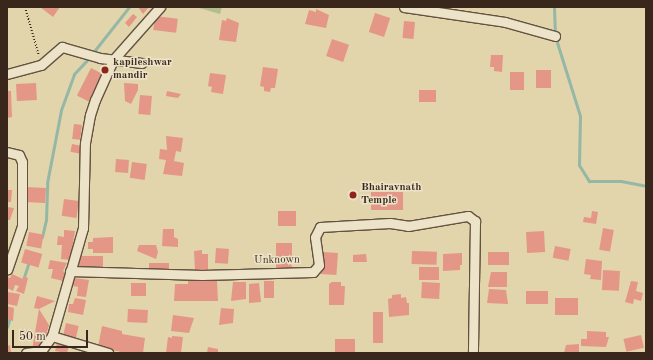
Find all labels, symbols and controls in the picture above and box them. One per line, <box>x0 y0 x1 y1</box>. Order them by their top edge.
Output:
place label: kapileshwar mandir <box>113 57 172 83</box>
marker: kapileshwar mandir <box>100 65 110 75</box>
place label: Bhairavnath Temple <box>361 182 421 208</box>
marker: Bhairavnath Temple <box>348 190 358 200</box>
street label: Unknown <box>254 254 300 268</box>
scale bar <box>14 322 90 348</box>
text: 50 m <box>19 331 46 343</box>

